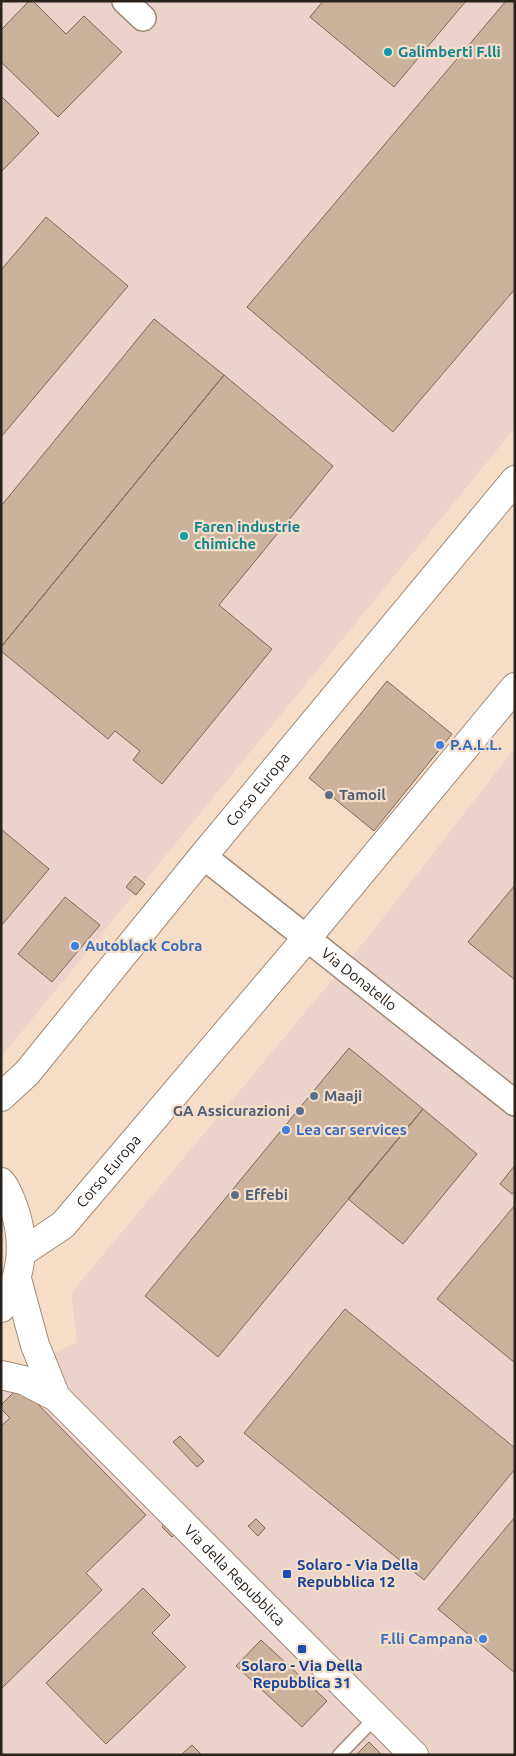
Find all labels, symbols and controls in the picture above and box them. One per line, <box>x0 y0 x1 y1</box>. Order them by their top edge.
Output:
place label: Galimberti F.lli <box>398 43 501 60</box>
marker: Galimberti F.lli <box>382 46 394 58</box>
place label: Faren industrie chimiche <box>194 518 300 552</box>
marker: Faren industrie chimiche <box>178 530 190 542</box>
place label: P.A.L.L. <box>450 736 502 753</box>
marker: P.A.L.L. <box>434 739 446 751</box>
street label: Corso Europa <box>222 749 293 829</box>
place label: Tamoil <box>339 786 386 803</box>
marker: Tamoil <box>323 789 335 801</box>
place label: Autoblack Cobra <box>85 937 202 954</box>
marker: Autoblack Cobra <box>69 940 81 952</box>
street label: Via Donatello <box>318 944 400 1014</box>
place label: Maaji <box>324 1087 362 1104</box>
marker: Maaji <box>308 1090 320 1102</box>
place label: GA Assicurazioni <box>173 1102 290 1119</box>
marker: GA Assicurazioni <box>294 1105 306 1117</box>
place label: Lea car services <box>296 1121 407 1138</box>
marker: Lea car services <box>280 1124 292 1136</box>
street label: Corso Europa <box>73 1131 144 1211</box>
place label: Effebi <box>245 1186 288 1203</box>
marker: Effebi <box>229 1189 241 1201</box>
street label: Via della Repubblica <box>181 1521 289 1629</box>
place label: Solaro - Via Della Repubblica 12 <box>297 1556 418 1590</box>
marker: Solaro - Via Della Repubblica 12 <box>281 1568 293 1580</box>
place label: F.lli Campana <box>380 1630 473 1647</box>
marker: F.lli Campana <box>477 1633 489 1645</box>
marker: Solaro - Via Della Repubblica 31 <box>296 1643 308 1655</box>
place label: Solaro - Via Della Repubblica 31 <box>241 1657 363 1691</box>

